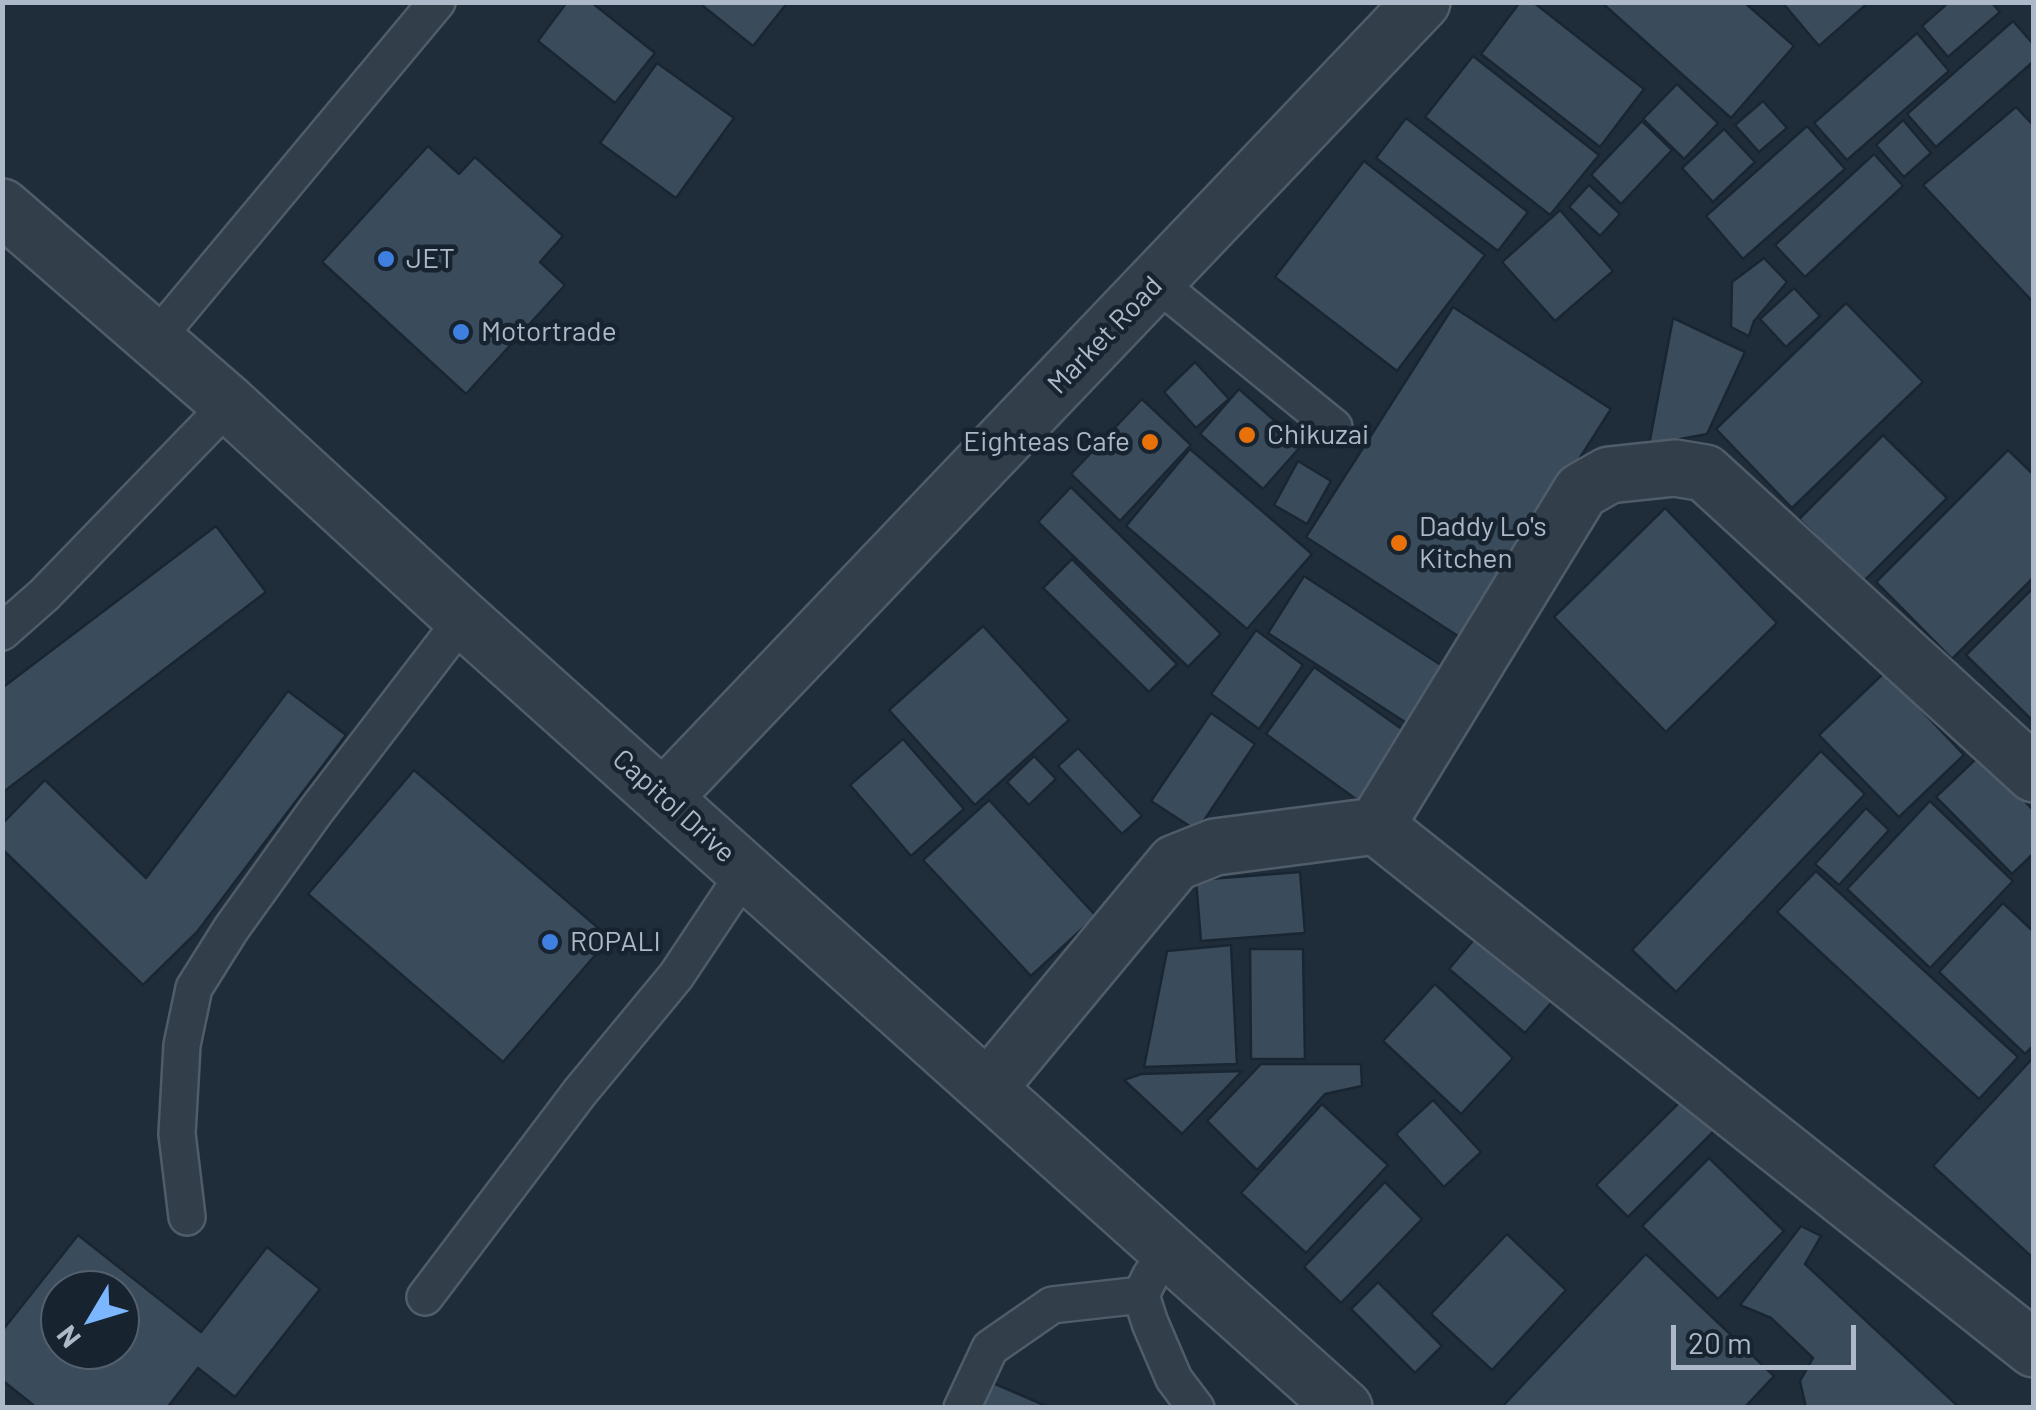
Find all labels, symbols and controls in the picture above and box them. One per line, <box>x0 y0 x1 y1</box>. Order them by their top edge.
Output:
place label: JET <box>406 242 455 276</box>
marker: JET <box>375 248 397 270</box>
street label: Market Road <box>1041 269 1169 401</box>
place label: Motortrade <box>481 315 617 349</box>
marker: Motortrade <box>450 321 472 343</box>
place label: Chikuzai <box>1267 418 1369 452</box>
marker: Chikuzai <box>1236 424 1258 446</box>
place label: Eighteas Cafe <box>963 425 1130 459</box>
marker: Eighteas Cafe <box>1139 431 1161 453</box>
place label: Daddy Lo's Kitchen <box>1419 510 1547 576</box>
marker: Daddy Lo's Kitchen <box>1388 532 1410 554</box>
street label: Capitol Drive <box>606 742 742 870</box>
place label: ROPALI <box>570 925 661 959</box>
marker: ROPALI <box>539 931 561 953</box>
north arrow <box>40 1270 140 1370</box>
scale bar <box>1676 1305 1861 1367</box>
text: N <box>49 1319 87 1355</box>
text: 20 m <box>1688 1324 1752 1360</box>

